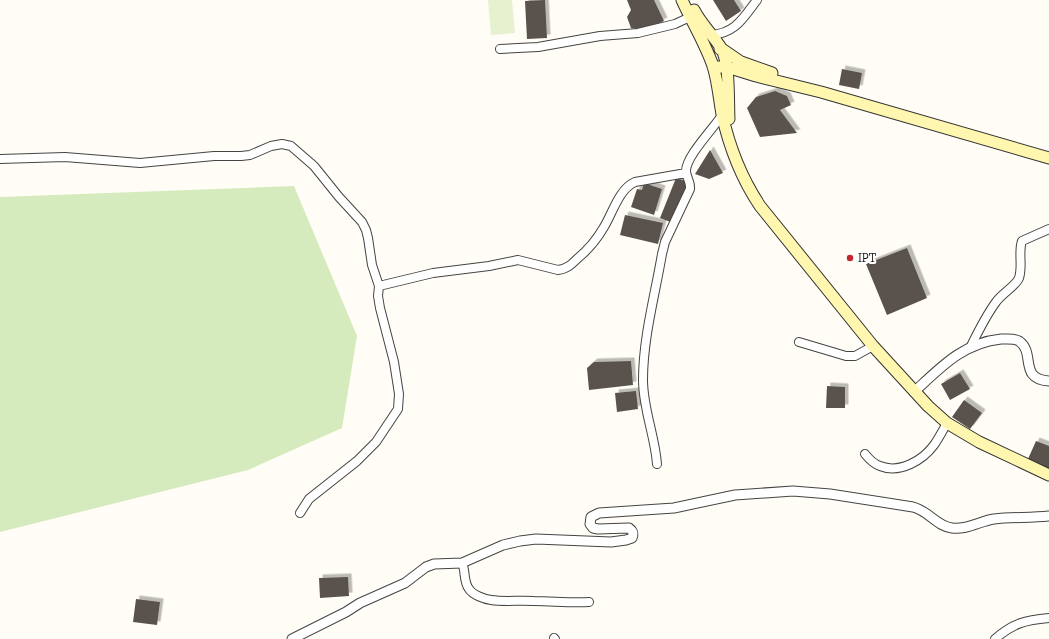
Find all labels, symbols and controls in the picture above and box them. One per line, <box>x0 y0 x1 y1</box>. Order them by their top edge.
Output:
place label: IPT <box>858 251 877 265</box>
marker: IPT <box>845 253 855 263</box>

